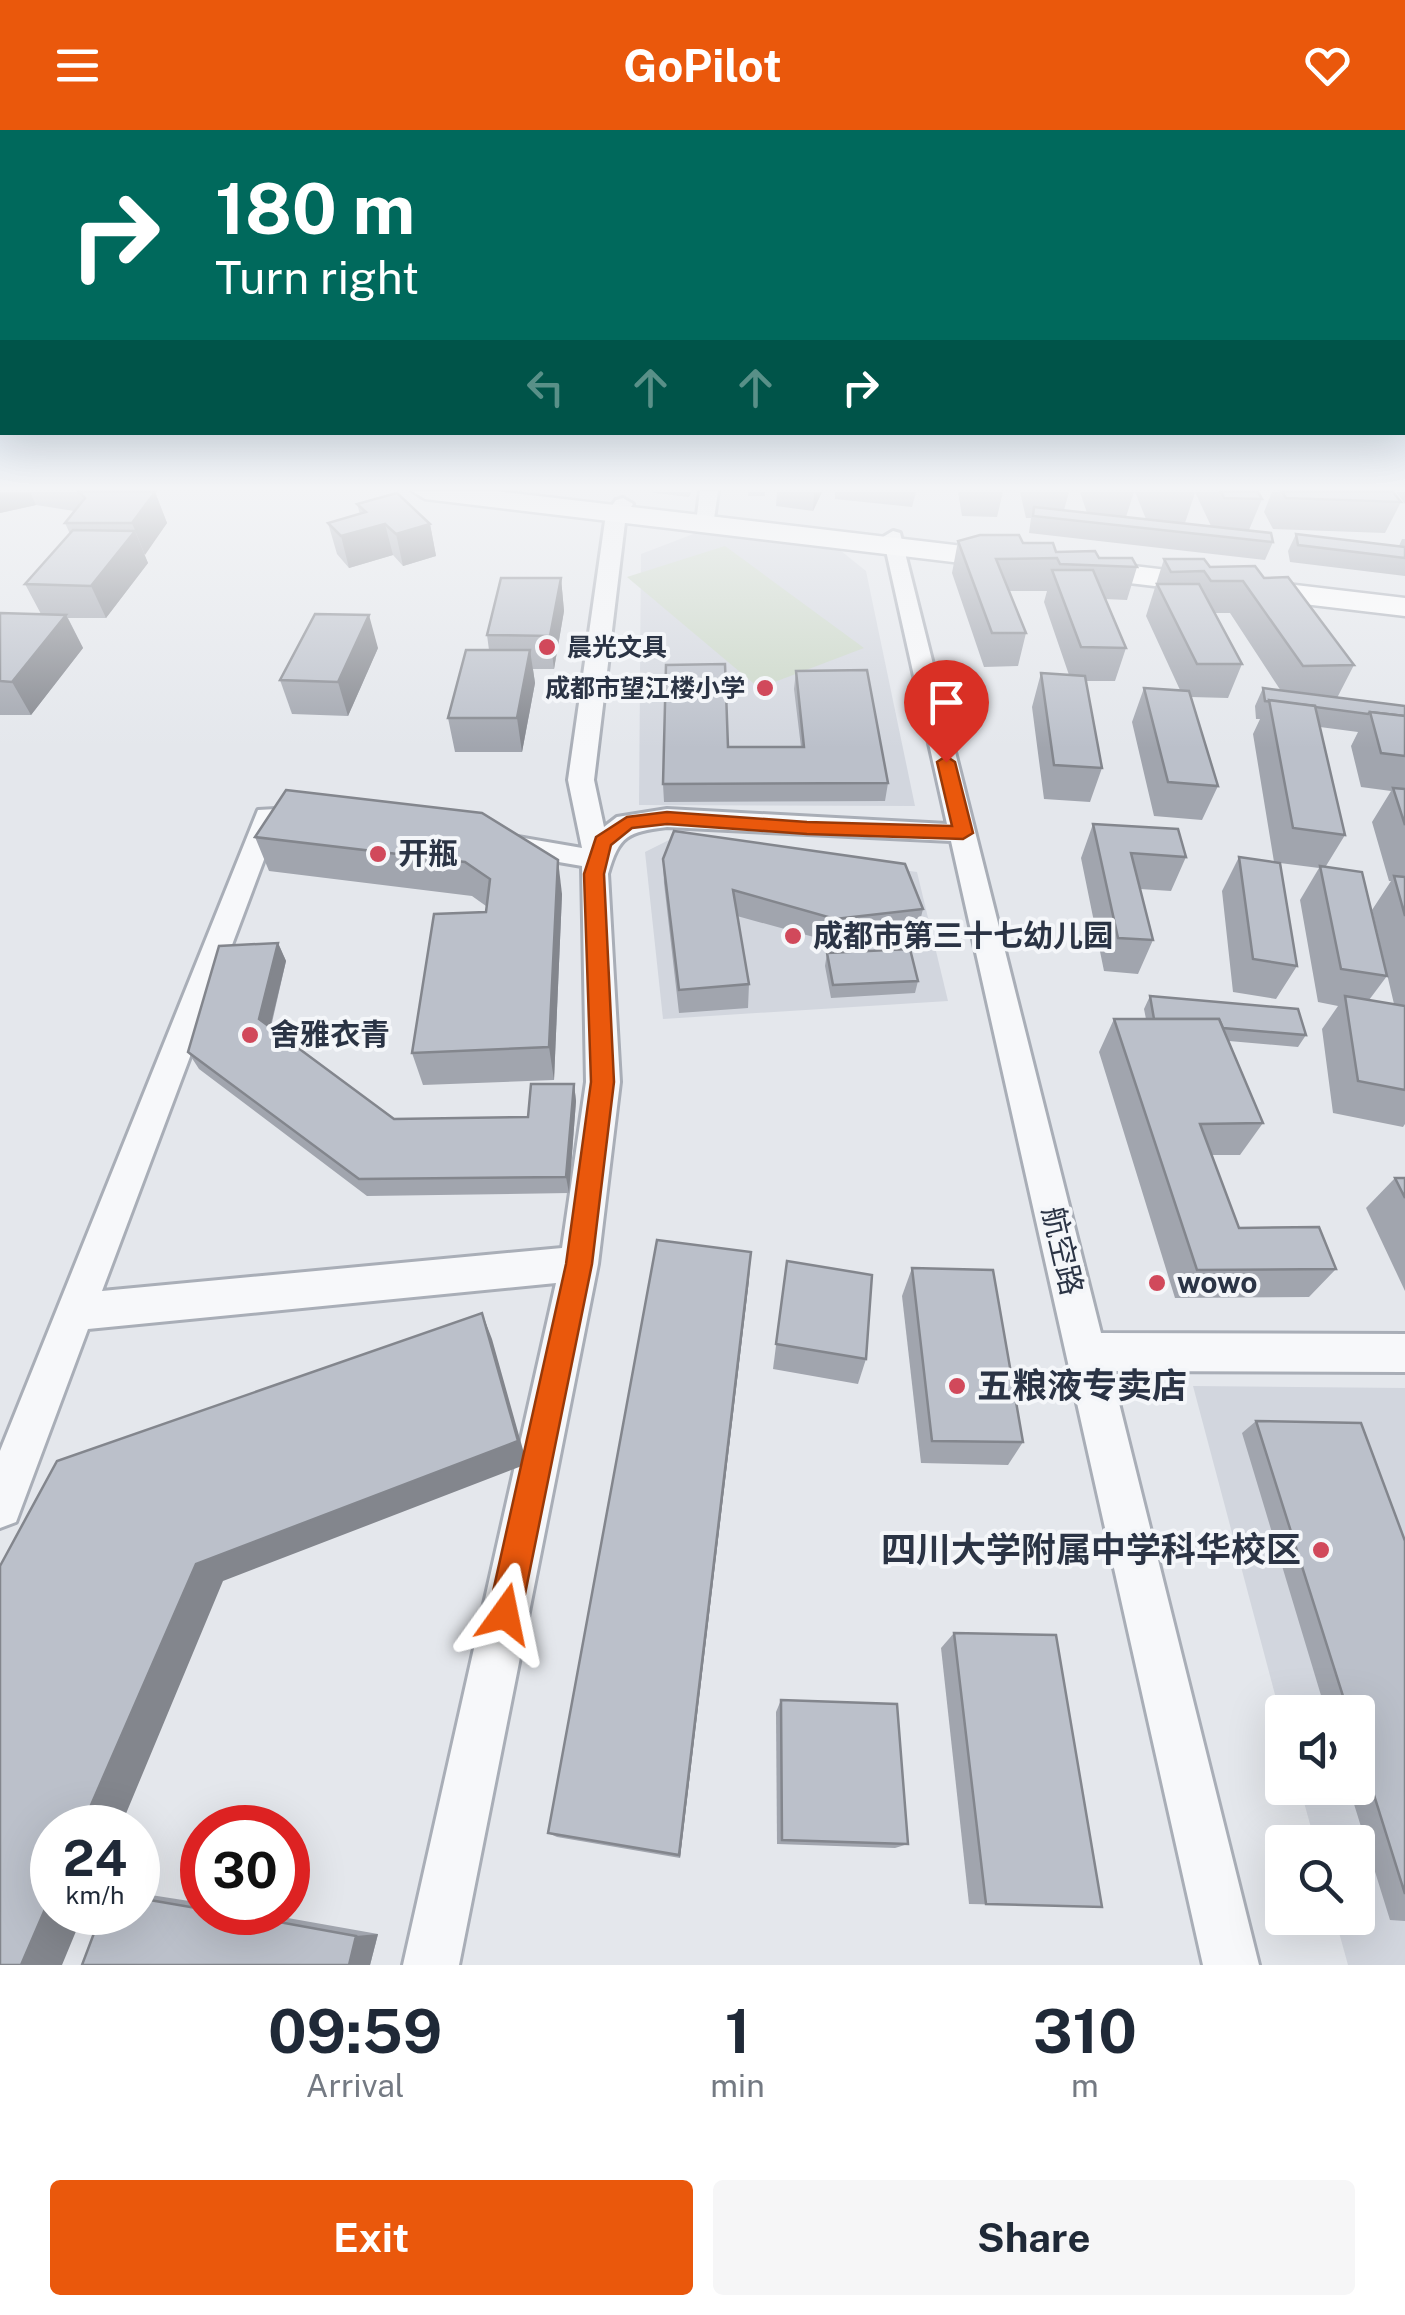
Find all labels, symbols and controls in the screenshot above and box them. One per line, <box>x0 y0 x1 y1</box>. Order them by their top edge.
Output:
icon: menu <box>50 38 105 93</box>
icon: heart <box>1300 38 1355 93</box>
text: GoPilot <box>623 39 782 92</box>
text: 180 m <box>215 167 415 250</box>
icon: right <box>50 170 180 300</box>
text: Turn right <box>215 251 419 304</box>
icon: left <box>518 360 573 415</box>
icon: ahead <box>623 360 678 415</box>
icon: ahead <box>728 360 783 415</box>
icon: right <box>833 360 888 415</box>
place label: 晨光文具 <box>567 632 667 662</box>
marker: 晨光文具 <box>536 636 558 658</box>
pin <box>904 660 989 763</box>
place label: 成都市望江楼小学 <box>545 673 745 703</box>
icon: arrive <box>919 675 974 730</box>
marker: 成都市望江楼小学 <box>754 677 776 699</box>
place label: 开瓶 <box>398 835 458 871</box>
marker: 开瓶 <box>367 843 389 865</box>
place label: 成都市第三十七幼儿园 <box>813 917 1113 953</box>
marker: 成都市第三十七幼儿园 <box>782 925 804 947</box>
place label: 舍雅衣青 <box>270 1016 390 1052</box>
marker: 舍雅衣青 <box>239 1024 261 1046</box>
street label: 航空路 <box>1035 1203 1091 1299</box>
place label: wowo <box>1177 1264 1258 1300</box>
marker: wowo <box>1146 1272 1168 1294</box>
place label: 五粮液专卖店 <box>977 1365 1187 1406</box>
marker: 五粮液专卖店 <box>946 1375 968 1397</box>
place label: 四川大学附属中学科华校区 <box>881 1529 1301 1570</box>
marker: 四川大学附属中学科华校区 <box>1310 1539 1332 1561</box>
position arrow <box>453 1562 557 1666</box>
map controls <box>1265 1695 1375 1935</box>
button: sound <box>1265 1695 1375 1805</box>
speed limit sign: 30 <box>180 1805 310 1935</box>
button: search <box>1265 1825 1375 1935</box>
text: 24 <box>63 1828 127 1887</box>
text: km/h <box>66 1880 124 1910</box>
text: 09:59 <box>268 1996 442 2067</box>
text: 1 <box>725 1996 750 2067</box>
text: 310 <box>1033 1996 1137 2067</box>
text: Arrival <box>306 2067 405 2104</box>
text: min <box>710 2067 765 2104</box>
text: m <box>1071 2067 1099 2104</box>
button: Exit <box>50 2180 693 2295</box>
button: Share <box>713 2180 1355 2295</box>

